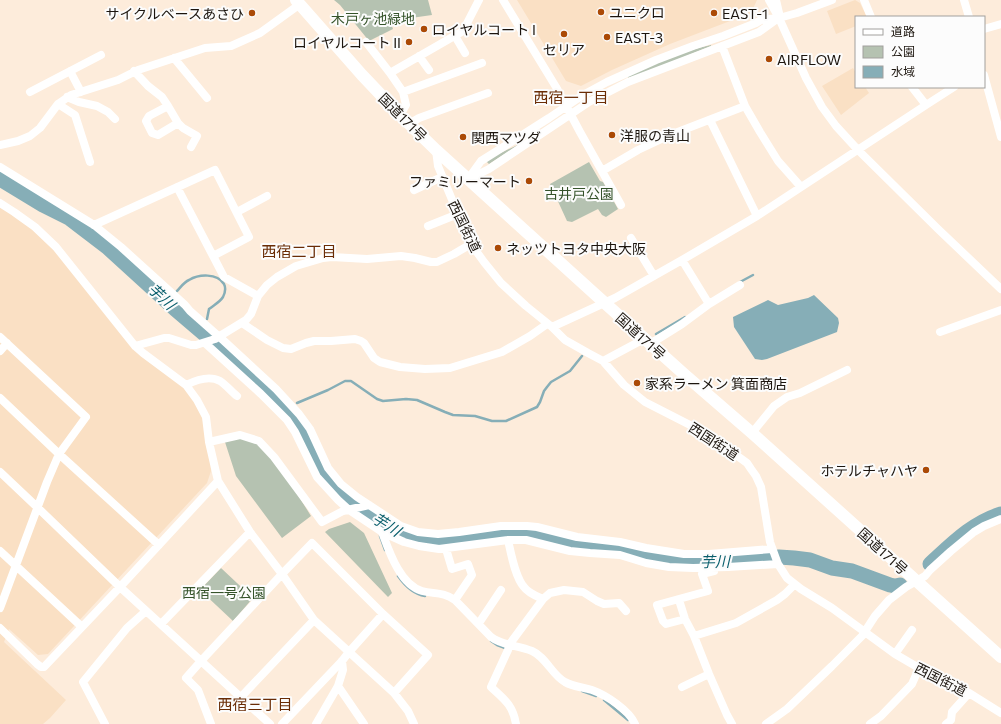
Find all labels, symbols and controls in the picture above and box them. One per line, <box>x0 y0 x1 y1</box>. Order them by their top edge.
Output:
place label: ユニクロ <box>609 4 665 21</box>
place label: サイクルベースあさひ <box>105 5 244 22</box>
place label: EAST-1 <box>722 5 768 22</box>
marker: ユニクロ <box>596 7 606 17</box>
marker: サイクルベースあさひ <box>247 8 257 18</box>
marker: EAST-1 <box>709 8 719 18</box>
park label: 木戸ヶ池緑地 <box>331 10 415 27</box>
legend <box>855 16 985 88</box>
place label: ロイヤルコート I <box>432 21 536 38</box>
marker: ロイヤルコート I <box>419 24 429 34</box>
text: 道路 <box>891 24 915 38</box>
marker: セリア <box>559 29 569 39</box>
place label: EAST-3 <box>615 29 663 46</box>
marker: EAST-3 <box>602 32 612 42</box>
place label: ロイヤルコート II <box>293 34 401 51</box>
marker: ロイヤルコート II <box>404 37 414 47</box>
place label: セリア <box>543 41 585 58</box>
text: 公園 <box>891 44 915 58</box>
place label: AIRFLOW <box>777 51 841 68</box>
marker: AIRFLOW <box>764 54 774 64</box>
text: 水域 <box>891 64 915 78</box>
district label: 西宿一丁目 <box>533 88 609 106</box>
street label: 国道171号 <box>375 89 431 145</box>
place label: 洋服の青山 <box>620 127 690 144</box>
place label: 関西マツダ <box>471 129 541 146</box>
marker: 洋服の青山 <box>607 130 617 140</box>
marker: 関西マツダ <box>458 132 468 142</box>
place label: ファミリーマート <box>409 173 521 190</box>
marker: ファミリーマート <box>524 176 534 186</box>
park label: 古井戸公園 <box>544 185 614 202</box>
street label: 西国街道 <box>445 197 485 255</box>
place label: ネッツトヨタ中央大阪 <box>506 240 646 257</box>
district label: 西宿二丁目 <box>261 242 337 260</box>
marker: ネッツトヨタ中央大阪 <box>493 243 503 253</box>
water label: 芋川 <box>145 279 181 314</box>
street label: 国道171号 <box>613 309 669 363</box>
place label: 家系ラーメン 箕面商店 <box>645 375 787 392</box>
marker: 家系ラーメン 箕面商店 <box>632 378 642 388</box>
street label: 西国街道 <box>686 419 742 463</box>
place label: ホテルチャハヤ <box>820 462 918 479</box>
marker: ホテルチャハヤ <box>921 465 931 475</box>
water label: 芋川 <box>370 508 406 541</box>
street label: 国道171号 <box>855 524 911 578</box>
water label: 芋川 <box>700 552 732 570</box>
park label: 西宿一号公園 <box>182 584 266 601</box>
street label: 西国街道 <box>912 659 970 699</box>
district label: 西宿三丁目 <box>217 695 293 713</box>

